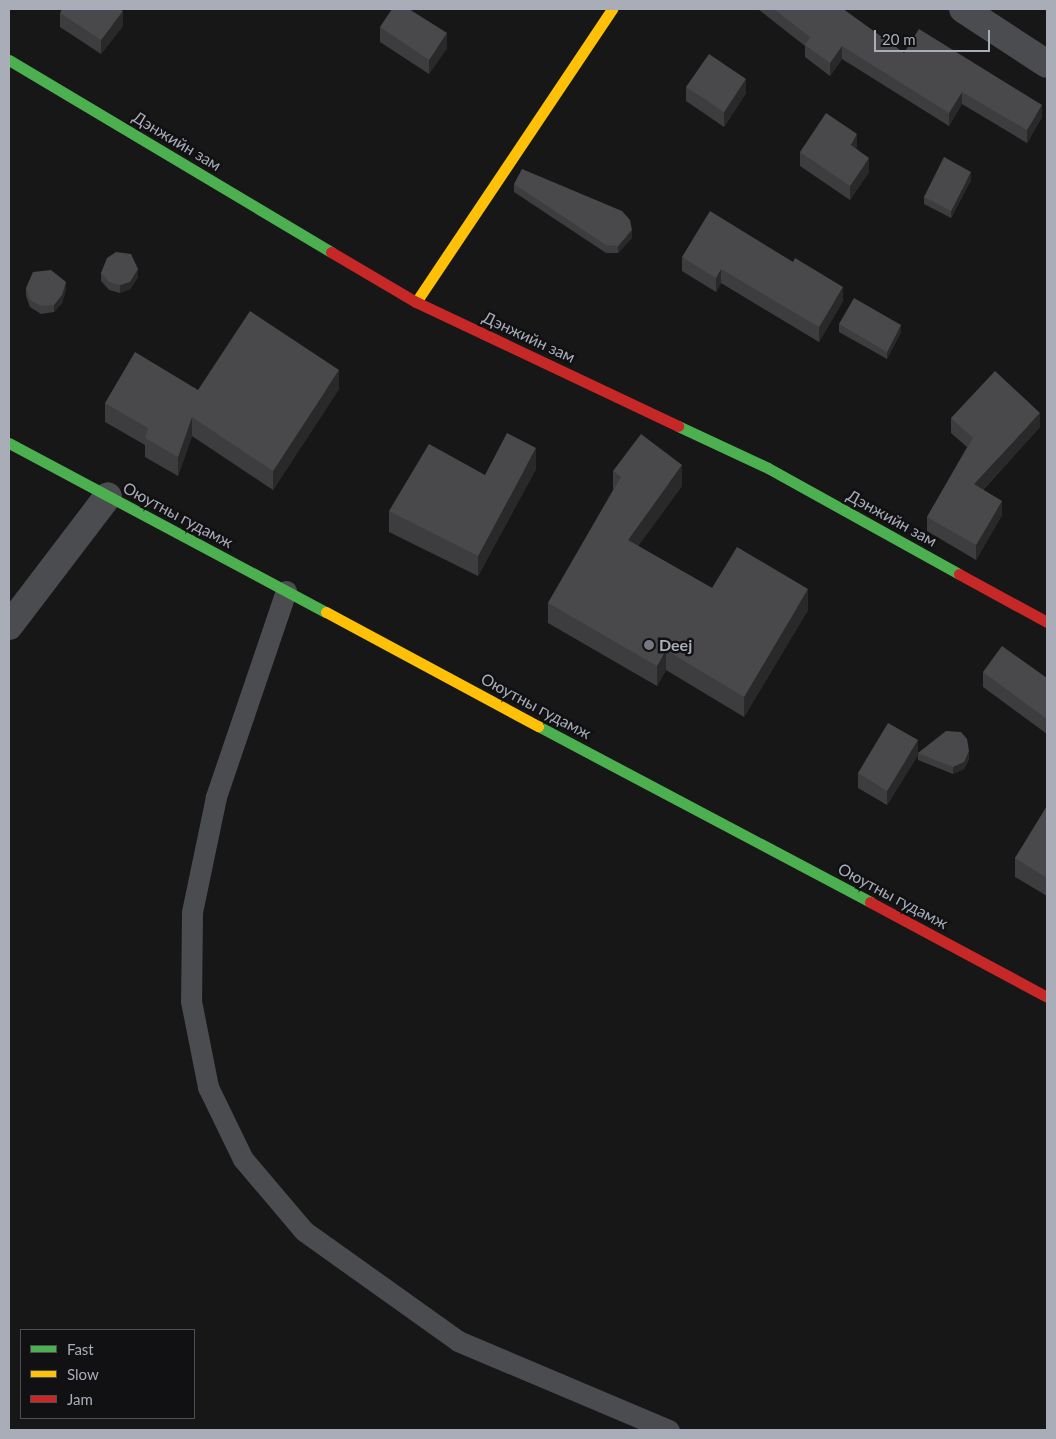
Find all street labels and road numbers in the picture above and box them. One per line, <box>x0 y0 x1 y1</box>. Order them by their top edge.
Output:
street label: Дэнжийн зам <box>129 107 225 175</box>
street label: Дэнжийн зам <box>480 307 578 367</box>
street label: Оюутны гудамж <box>120 478 236 552</box>
street label: Дэнжийн зам <box>844 485 940 551</box>
street label: Оюутны гудамж <box>478 669 594 743</box>
street label: Оюутны гудамж <box>835 859 951 933</box>

